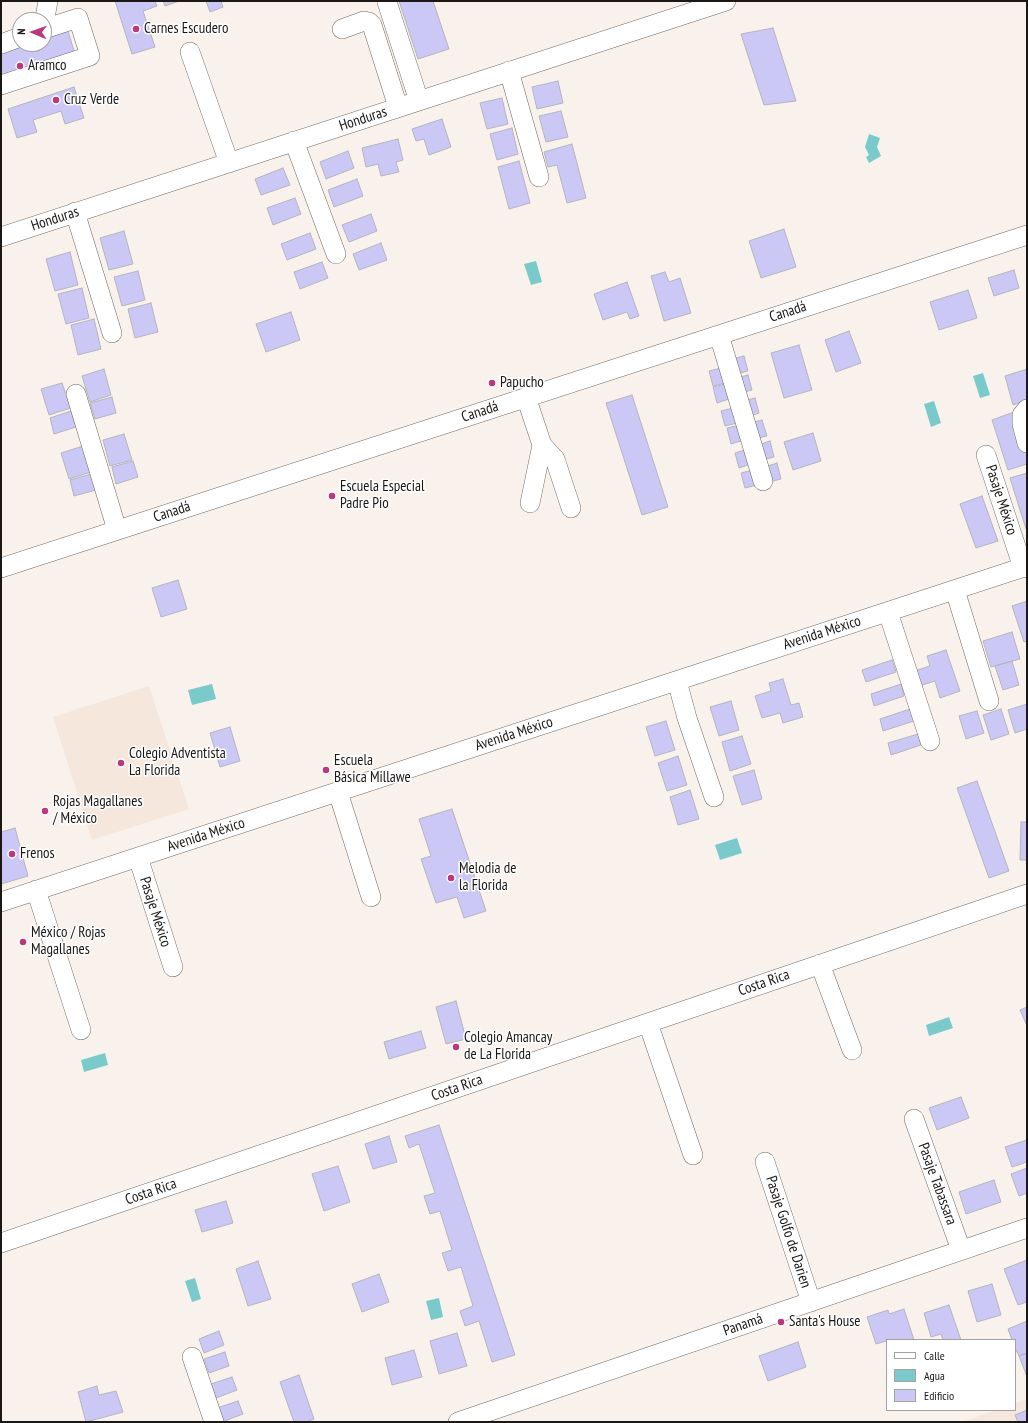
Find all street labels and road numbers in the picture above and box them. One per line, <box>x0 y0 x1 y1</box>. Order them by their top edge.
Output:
street label: Honduras <box>337 103 389 135</box>
street label: Honduras <box>29 203 81 235</box>
street label: Canadá <box>767 298 809 326</box>
street label: Canadá <box>459 398 501 426</box>
street label: Pasaje México <box>981 463 1021 537</box>
street label: Canadá <box>151 498 193 526</box>
street label: Avenida México <box>781 612 863 654</box>
street label: Avenida México <box>473 713 555 755</box>
street label: Avenida México <box>165 814 247 856</box>
street label: Pasaje México <box>135 875 175 949</box>
street label: Costa Rica <box>736 966 792 1000</box>
street label: Costa Rica <box>429 1071 485 1105</box>
street label: Pasaje Tabassara <box>914 1140 960 1228</box>
street label: Pasaje Golfo de Darien <box>761 1174 815 1290</box>
street label: Costa Rica <box>123 1175 179 1209</box>
street label: Panamá <box>721 1310 765 1340</box>

